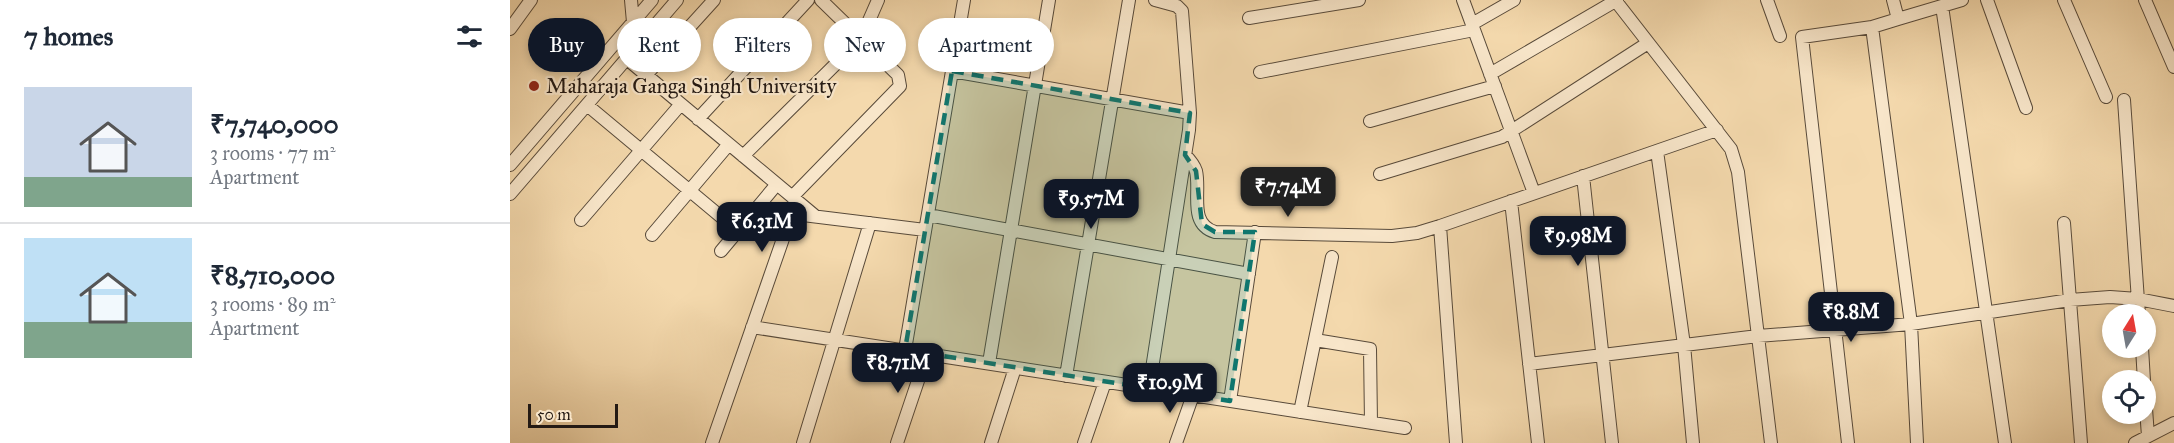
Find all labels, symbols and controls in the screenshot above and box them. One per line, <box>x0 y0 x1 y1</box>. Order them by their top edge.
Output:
chip: Buy <box>528 18 605 72</box>
chip: Rent <box>617 18 701 72</box>
chip: Filters <box>713 18 812 72</box>
chip: New <box>824 18 906 72</box>
chip: Apartment <box>918 18 1054 72</box>
text: 7 homes <box>24 20 113 52</box>
icon: filters <box>453 20 486 53</box>
place label: Maharaja Ganga Singh University <box>546 73 837 99</box>
marker: Maharaja Ganga Singh University <box>527 79 541 93</box>
text: ₹7,740,000 <box>210 108 339 140</box>
icon: home <box>72 111 144 183</box>
text: 3 rooms · 77 m² <box>210 141 335 165</box>
text: Apartment <box>210 165 299 189</box>
pin: ₹7.74M <box>1239 167 1337 218</box>
text: ₹7.74M <box>1255 174 1321 198</box>
pin: ₹9.57M <box>1042 179 1140 230</box>
text: ₹9.57M <box>1058 186 1124 210</box>
pin: ₹6.31M <box>713 202 811 253</box>
text: ₹6.31M <box>731 209 793 233</box>
pin: ₹9.98M <box>1529 216 1627 267</box>
text: ₹9.98M <box>1544 223 1612 247</box>
text: ₹8,710,000 <box>210 259 335 291</box>
icon: home <box>72 262 144 334</box>
text: 3 rooms · 89 m² <box>210 292 335 316</box>
pin: ₹8.8M <box>1809 292 1893 343</box>
text: ₹8.8M <box>1822 299 1880 323</box>
north arrow <box>2102 304 2156 358</box>
map controls <box>2102 304 2156 424</box>
text: Apartment <box>210 316 299 340</box>
pin: ₹8.71M <box>849 343 947 394</box>
text: ₹8.71M <box>866 350 930 374</box>
pin: ₹10.9M <box>1121 363 1219 414</box>
text: ₹10.9M <box>1137 370 1203 394</box>
button: locate <box>2102 370 2156 424</box>
scale bar <box>528 401 618 428</box>
text: 50 m <box>537 405 571 424</box>

